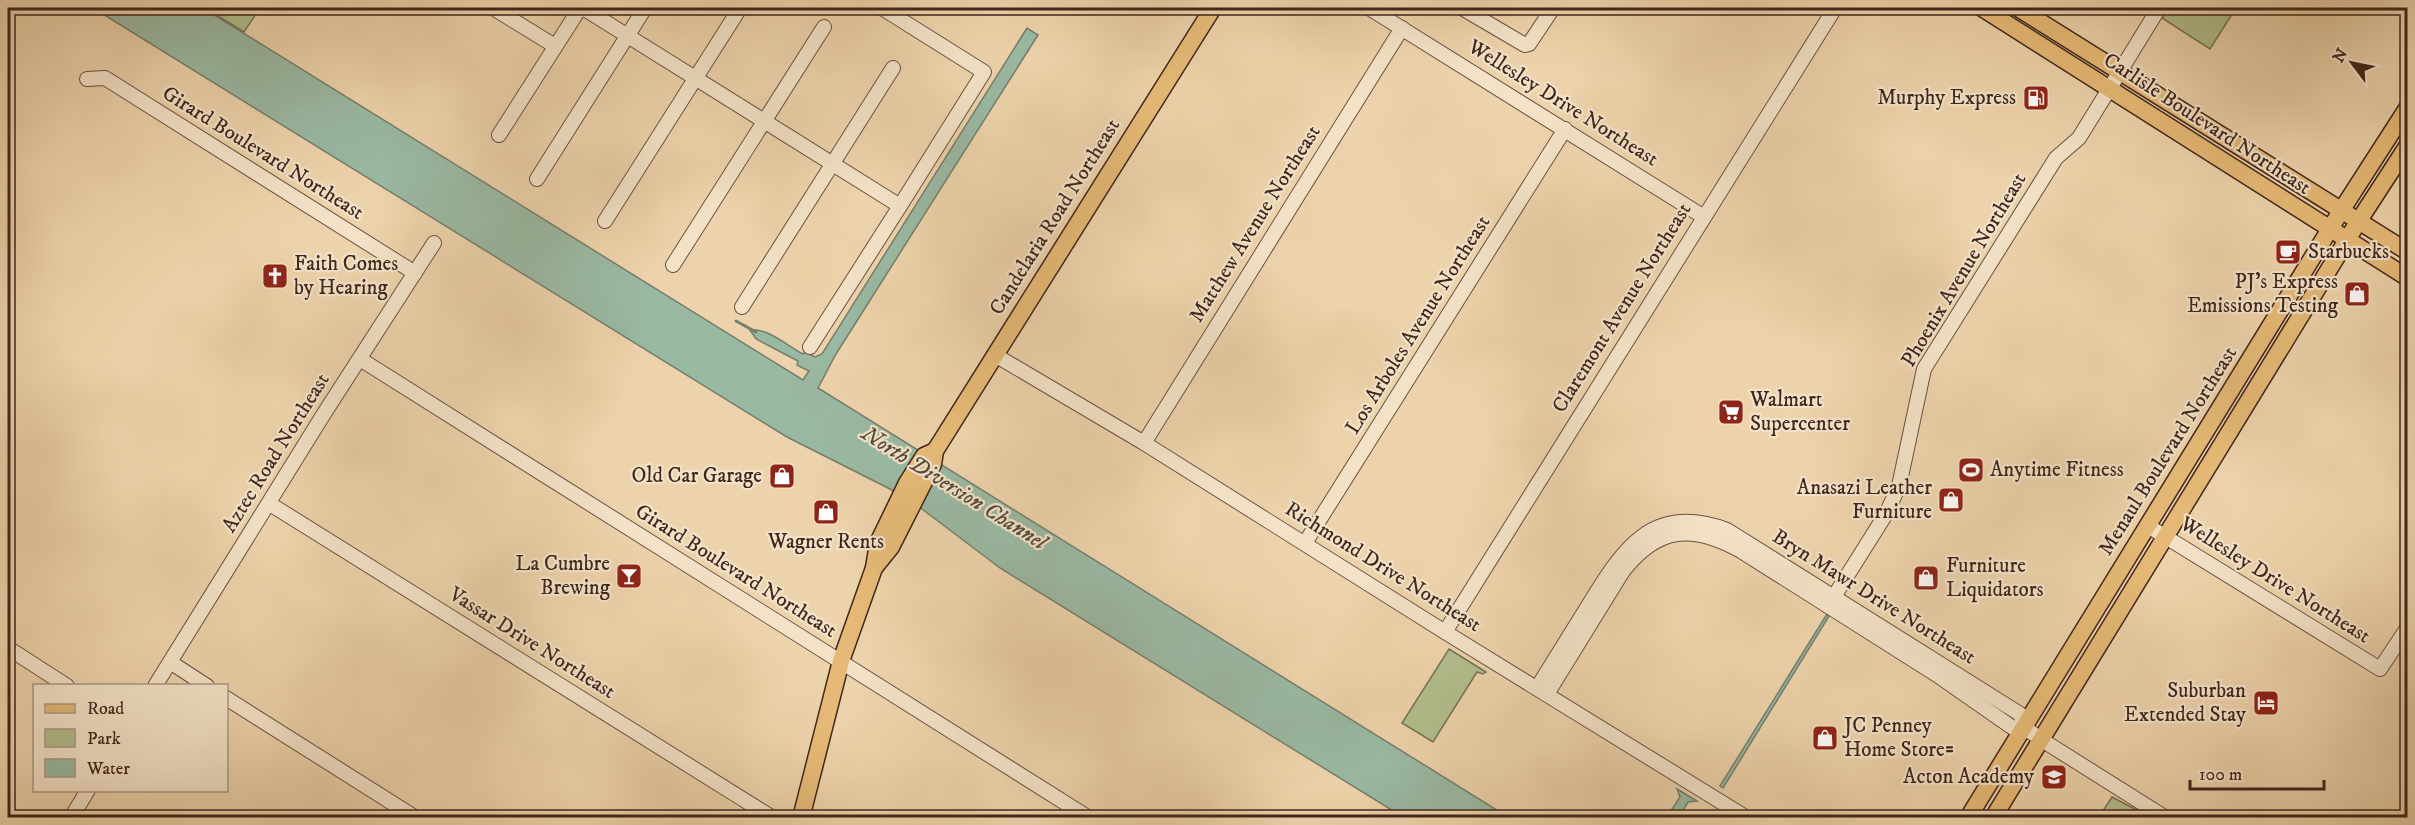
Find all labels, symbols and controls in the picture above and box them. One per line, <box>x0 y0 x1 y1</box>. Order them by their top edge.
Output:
street label: Wellesley Drive Northeast <box>1462 33 1663 172</box>
north arrow <box>2322 33 2382 93</box>
text: N <box>2328 45 2352 66</box>
street label: Carlisle Boulevard Northeast <box>2098 47 2316 201</box>
street label: Girard Boulevard Northeast <box>157 80 369 226</box>
fuel station icon: Murphy Express <box>2021 83 2051 113</box>
place label: Murphy Express <box>1877 85 2016 111</box>
street label: Candelaria Road Northeast <box>984 114 1126 320</box>
street label: Matthew Avenue Northeast <box>1184 120 1327 328</box>
street label: Phoenix Avenue Northeast <box>1896 168 2032 372</box>
street label: Claremont Avenue Northeast <box>1547 198 1697 418</box>
street label: Los Arboles Avenue Northeast <box>1340 210 1496 439</box>
cafe icon: Starbucks <box>2273 237 2303 267</box>
place label: Starbucks <box>2308 239 2389 265</box>
place label: Faith Comes by Hearing <box>294 251 398 301</box>
church icon: Faith Comes by Hearing <box>260 261 290 291</box>
place label: PJ's Express Emissions Testing <box>2187 269 2339 319</box>
shop icon: PJ's Express Emissions Testing <box>2342 279 2372 309</box>
street label: Menaul Boulevard Northeast <box>2093 341 2243 560</box>
street label: Aztec Road Northeast <box>216 368 336 538</box>
place label: Walmart Supercenter <box>1749 387 1850 437</box>
supermarket icon: Walmart Supercenter <box>1716 397 1746 427</box>
water label: North Diversion Channel <box>855 419 1053 557</box>
sports icon: Anytime Fitness <box>1956 455 1986 485</box>
place label: Anytime Fitness <box>1990 457 2124 483</box>
shop icon: Old Car Garage <box>767 461 797 491</box>
place label: Old Car Garage <box>632 463 762 489</box>
place label: Anasazi Leather Furniture <box>1797 475 1932 525</box>
shop icon: Anasazi Leather Furniture <box>1936 485 1966 515</box>
street label: Richmond Drive Northeast <box>1280 496 1486 638</box>
shop icon: Wagner Rents <box>811 497 841 527</box>
street label: Girard Boulevard Northeast <box>630 498 842 644</box>
street label: Wellesley Drive Northeast <box>2174 510 2375 649</box>
street label: Bryn Mawr Drive Northeast <box>1767 524 1981 670</box>
place label: Wagner Rents <box>767 529 884 555</box>
place label: La Cumbre Brewing <box>515 551 611 601</box>
place label: Furniture Liquidators <box>1946 553 2044 603</box>
bar icon: La Cumbre Brewing <box>614 561 644 591</box>
shop icon: Furniture Liquidators <box>1911 563 1941 593</box>
street label: Vassar Drive Northeast <box>443 581 620 705</box>
place label: Suburban Extended Stay <box>2124 678 2247 728</box>
legend <box>33 684 228 792</box>
hotel icon: Suburban Extended Stay <box>2251 688 2281 718</box>
text: Road <box>87 698 124 720</box>
place label: JC Penney Home Store= <box>1842 713 1954 763</box>
shop icon: JC Penney Home Store= <box>1810 723 1840 753</box>
text: Park <box>87 728 121 750</box>
scale bar <box>2190 753 2324 791</box>
text: Water <box>86 758 130 780</box>
school or university icon: Acton Academy <box>2039 762 2069 792</box>
place label: Acton Academy <box>1903 764 2035 790</box>
text: 100 m <box>2199 764 2242 786</box>

